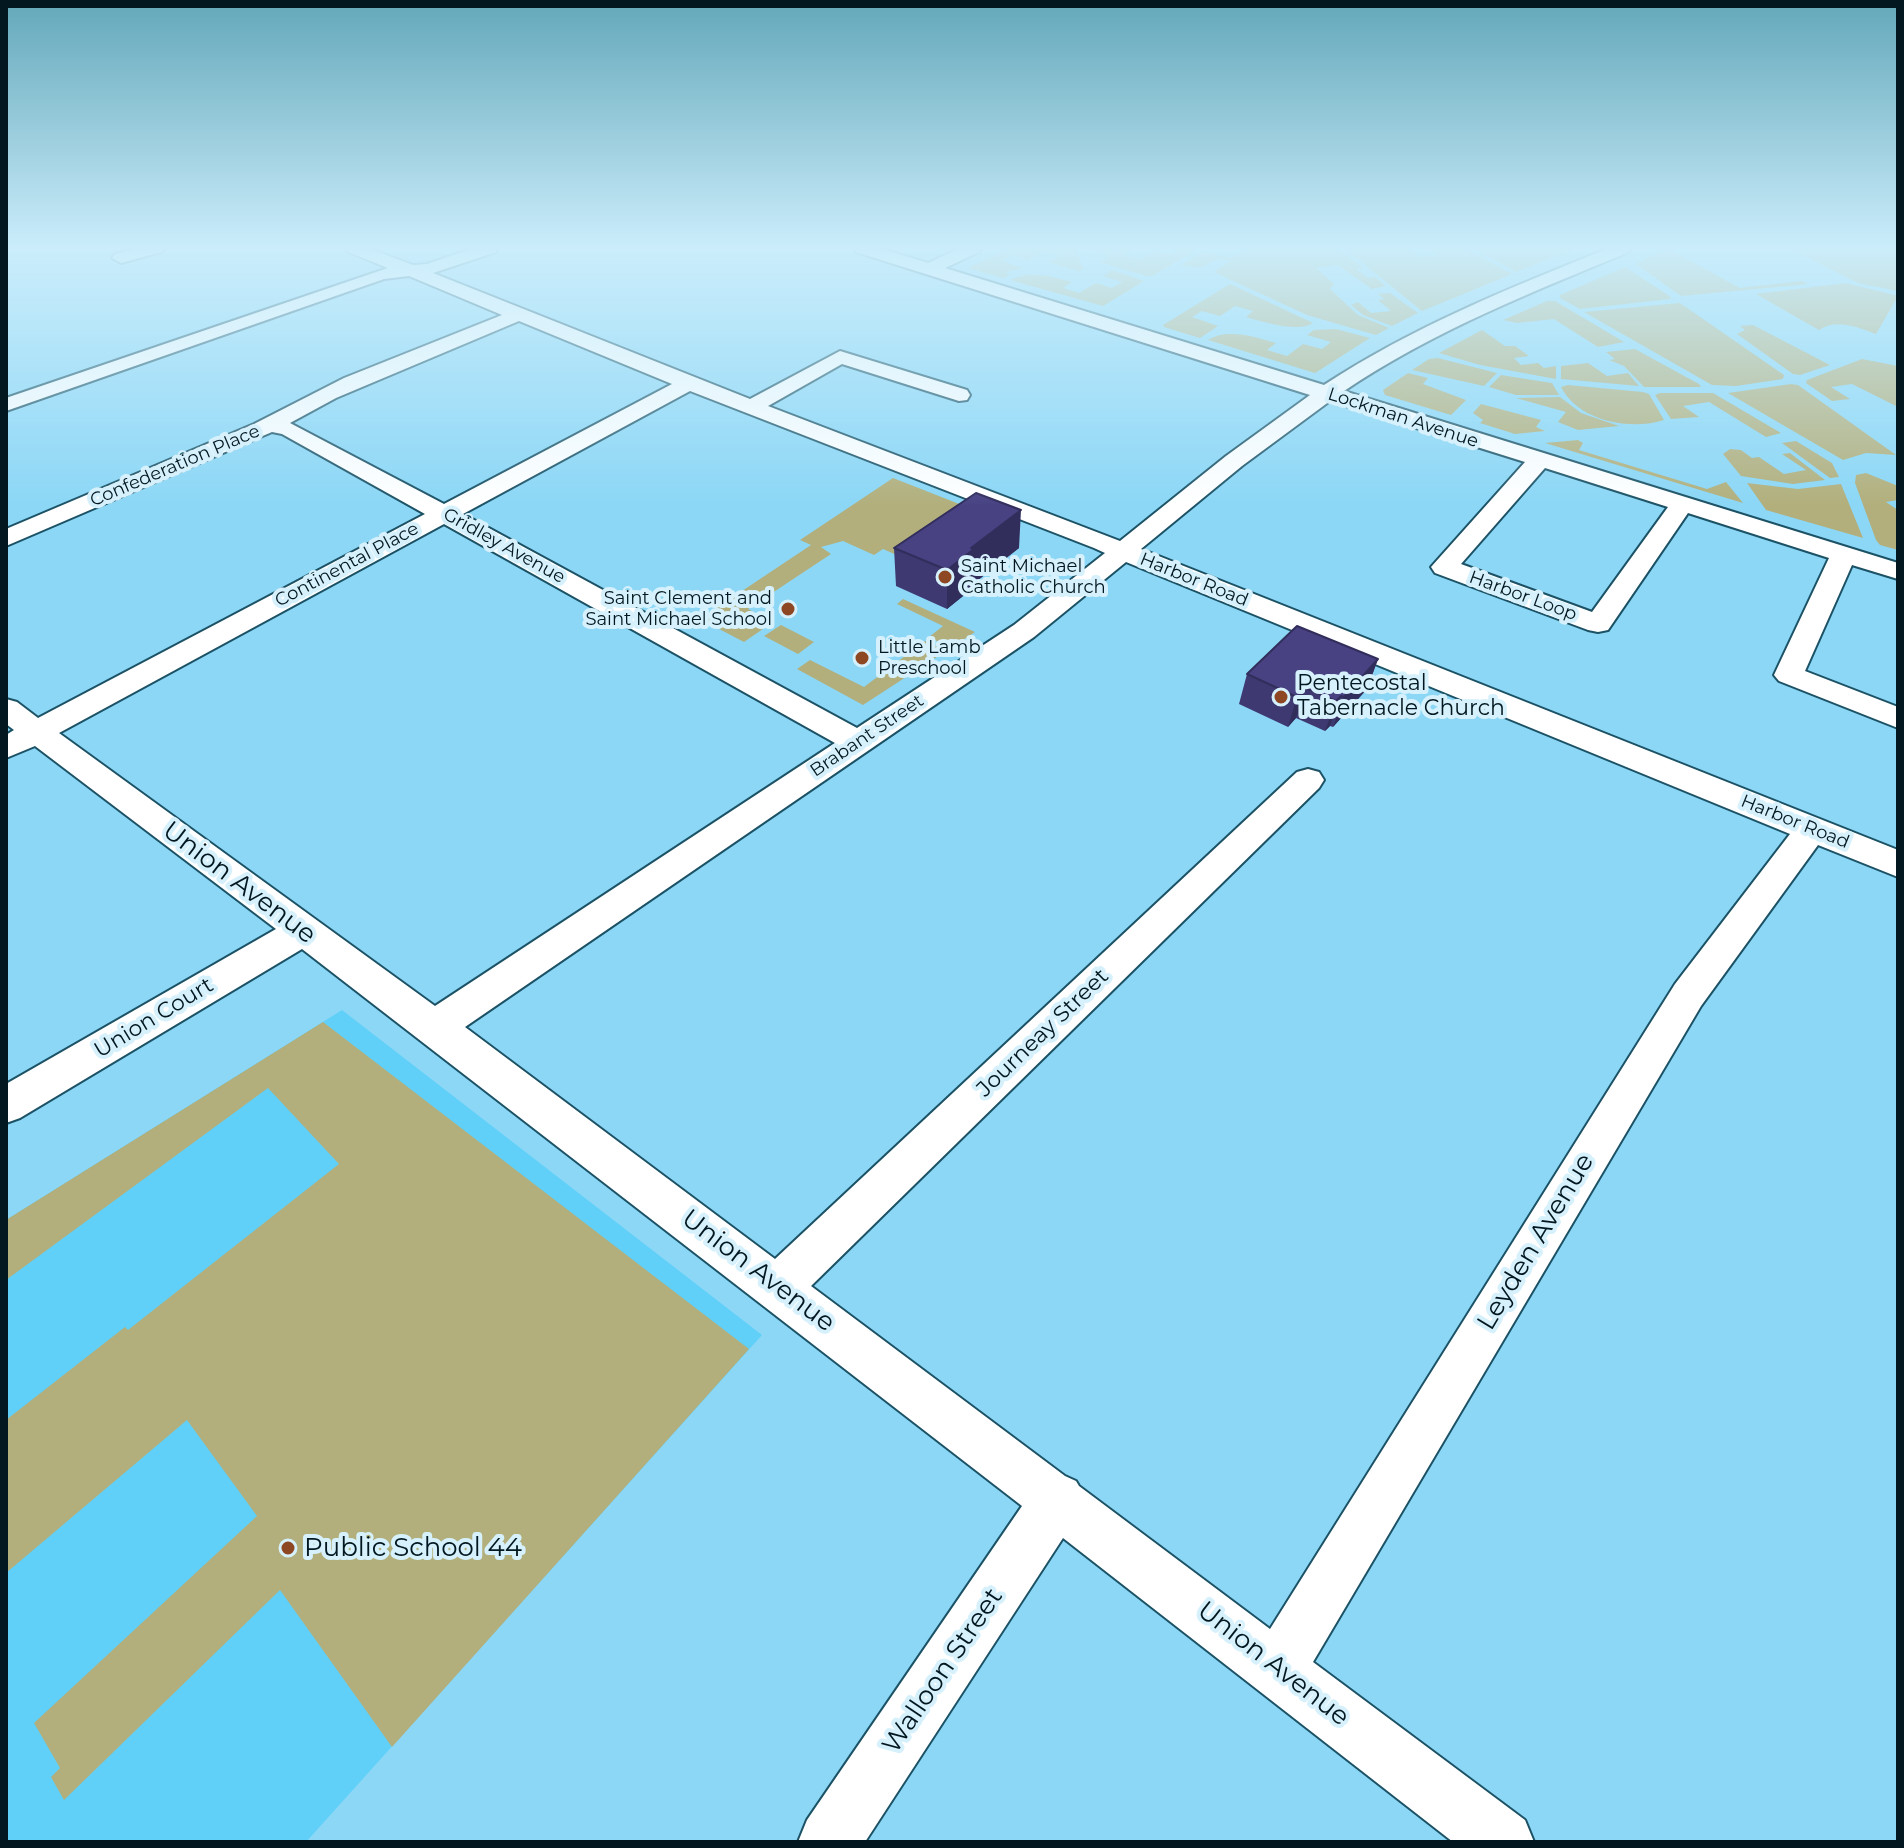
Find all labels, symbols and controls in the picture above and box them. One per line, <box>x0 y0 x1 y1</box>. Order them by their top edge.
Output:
street label: Lockman Avenue <box>1325 383 1481 453</box>
street label: Confederation Place <box>87 420 263 512</box>
street label: Gridley Avenue <box>439 504 569 588</box>
street label: Continental Place <box>272 518 422 612</box>
street label: Harbor Road <box>1137 548 1251 612</box>
place label: Saint Michael Catholic Church <box>961 556 1106 598</box>
street label: Harbor Loop <box>1466 567 1580 625</box>
marker: Saint Michael Catholic Church <box>936 568 954 586</box>
place label: Saint Clement and Saint Michael School <box>585 588 772 630</box>
marker: Saint Clement and Saint Michael School <box>779 600 797 618</box>
place label: Little Lamb Preschool <box>878 637 981 680</box>
marker: Little Lamb Preschool <box>853 649 871 667</box>
place label: Pentecostal Tabernacle Church <box>1297 671 1505 722</box>
marker: Pentecostal Tabernacle Church <box>1272 688 1290 706</box>
street label: Brabant Street <box>806 690 928 782</box>
street label: Harbor Road <box>1738 790 1852 854</box>
street label: Union Avenue <box>156 815 322 951</box>
street label: Journeay Street <box>972 963 1114 1103</box>
street label: Union Court <box>90 972 218 1064</box>
street label: Leyden Avenue <box>1471 1148 1601 1336</box>
street label: Union Avenue <box>675 1203 841 1339</box>
place label: Public School 44 <box>304 1532 522 1564</box>
marker: Public School 44 <box>279 1539 297 1557</box>
street label: Walloon Street <box>876 1583 1010 1759</box>
street label: Union Avenue <box>1191 1595 1355 1733</box>

